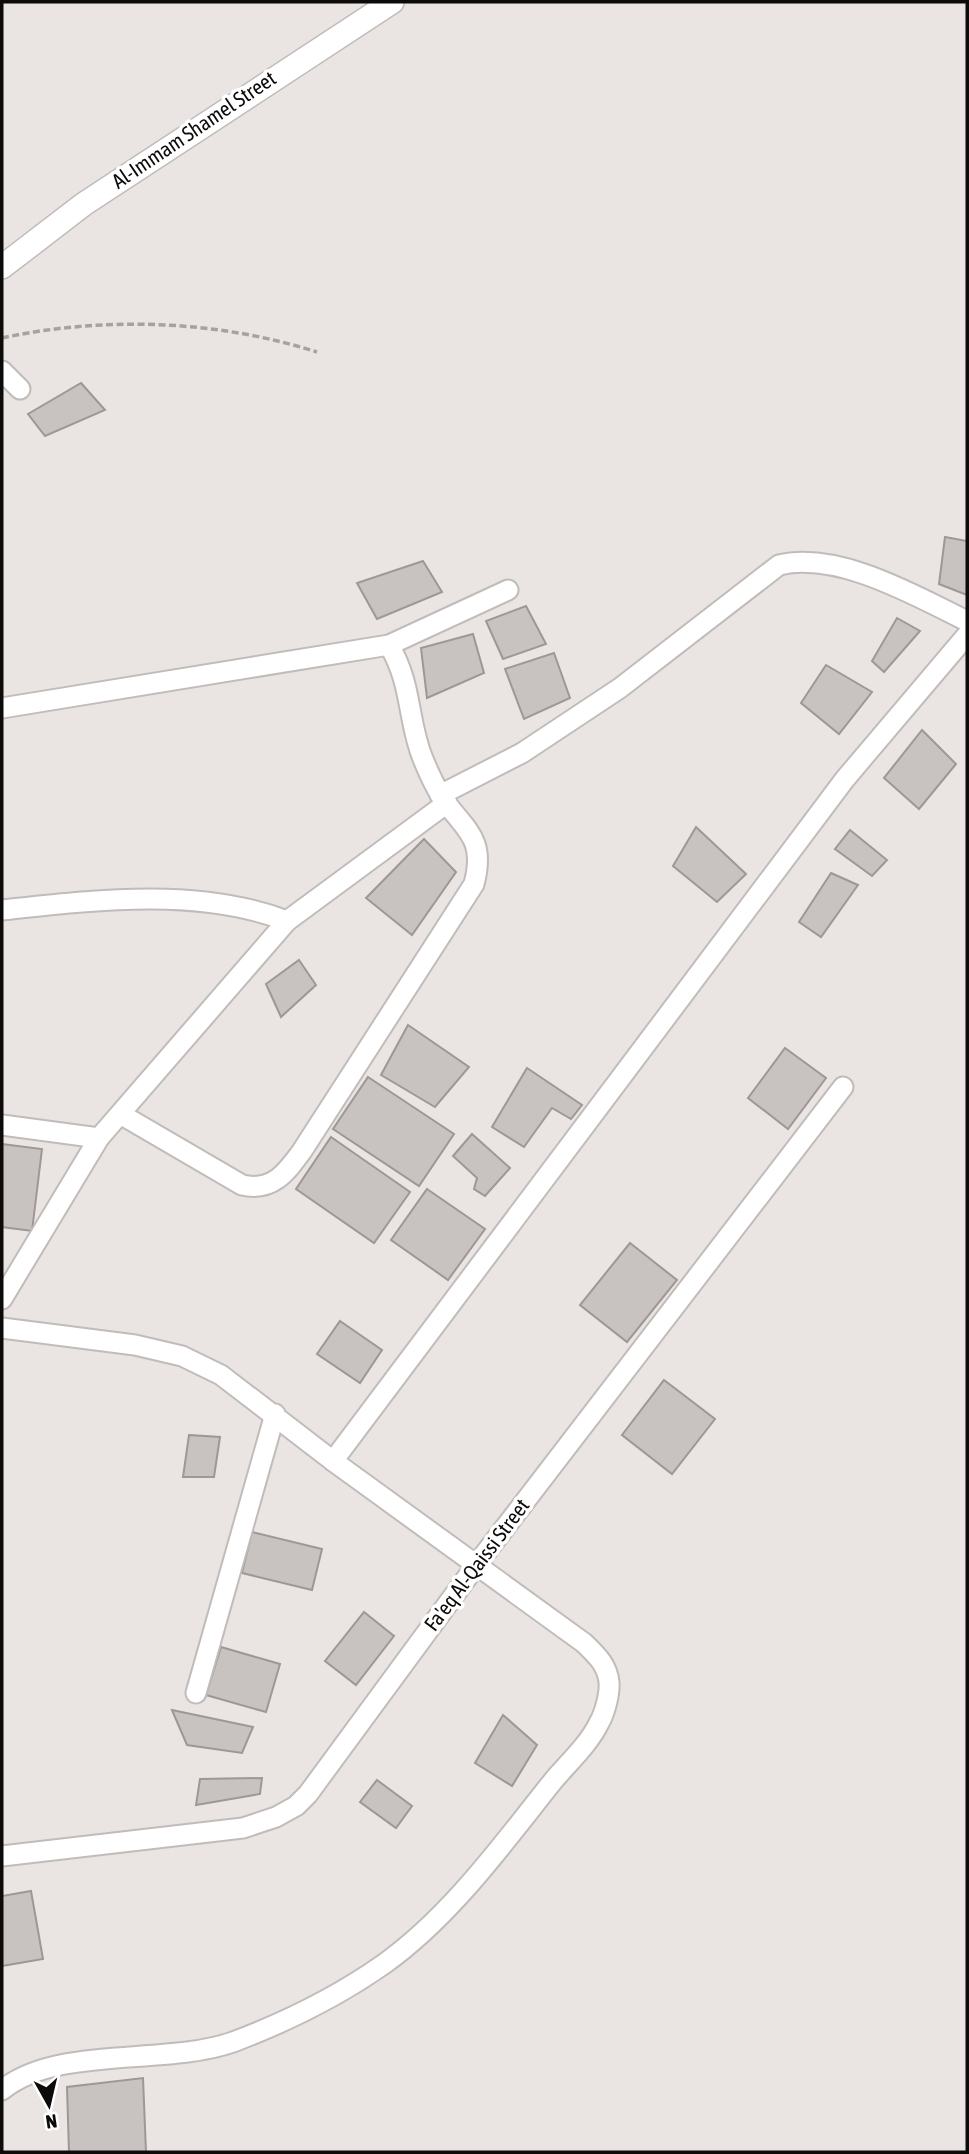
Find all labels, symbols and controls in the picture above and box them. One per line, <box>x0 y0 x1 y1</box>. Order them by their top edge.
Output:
street label: Al-Immam Shamel Street <box>107 65 280 193</box>
street label: Fa'eq Al-Qaissi Street <box>419 1494 534 1635</box>
north arrow <box>14 2070 84 2140</box>
text: N <box>44 2110 58 2134</box>

